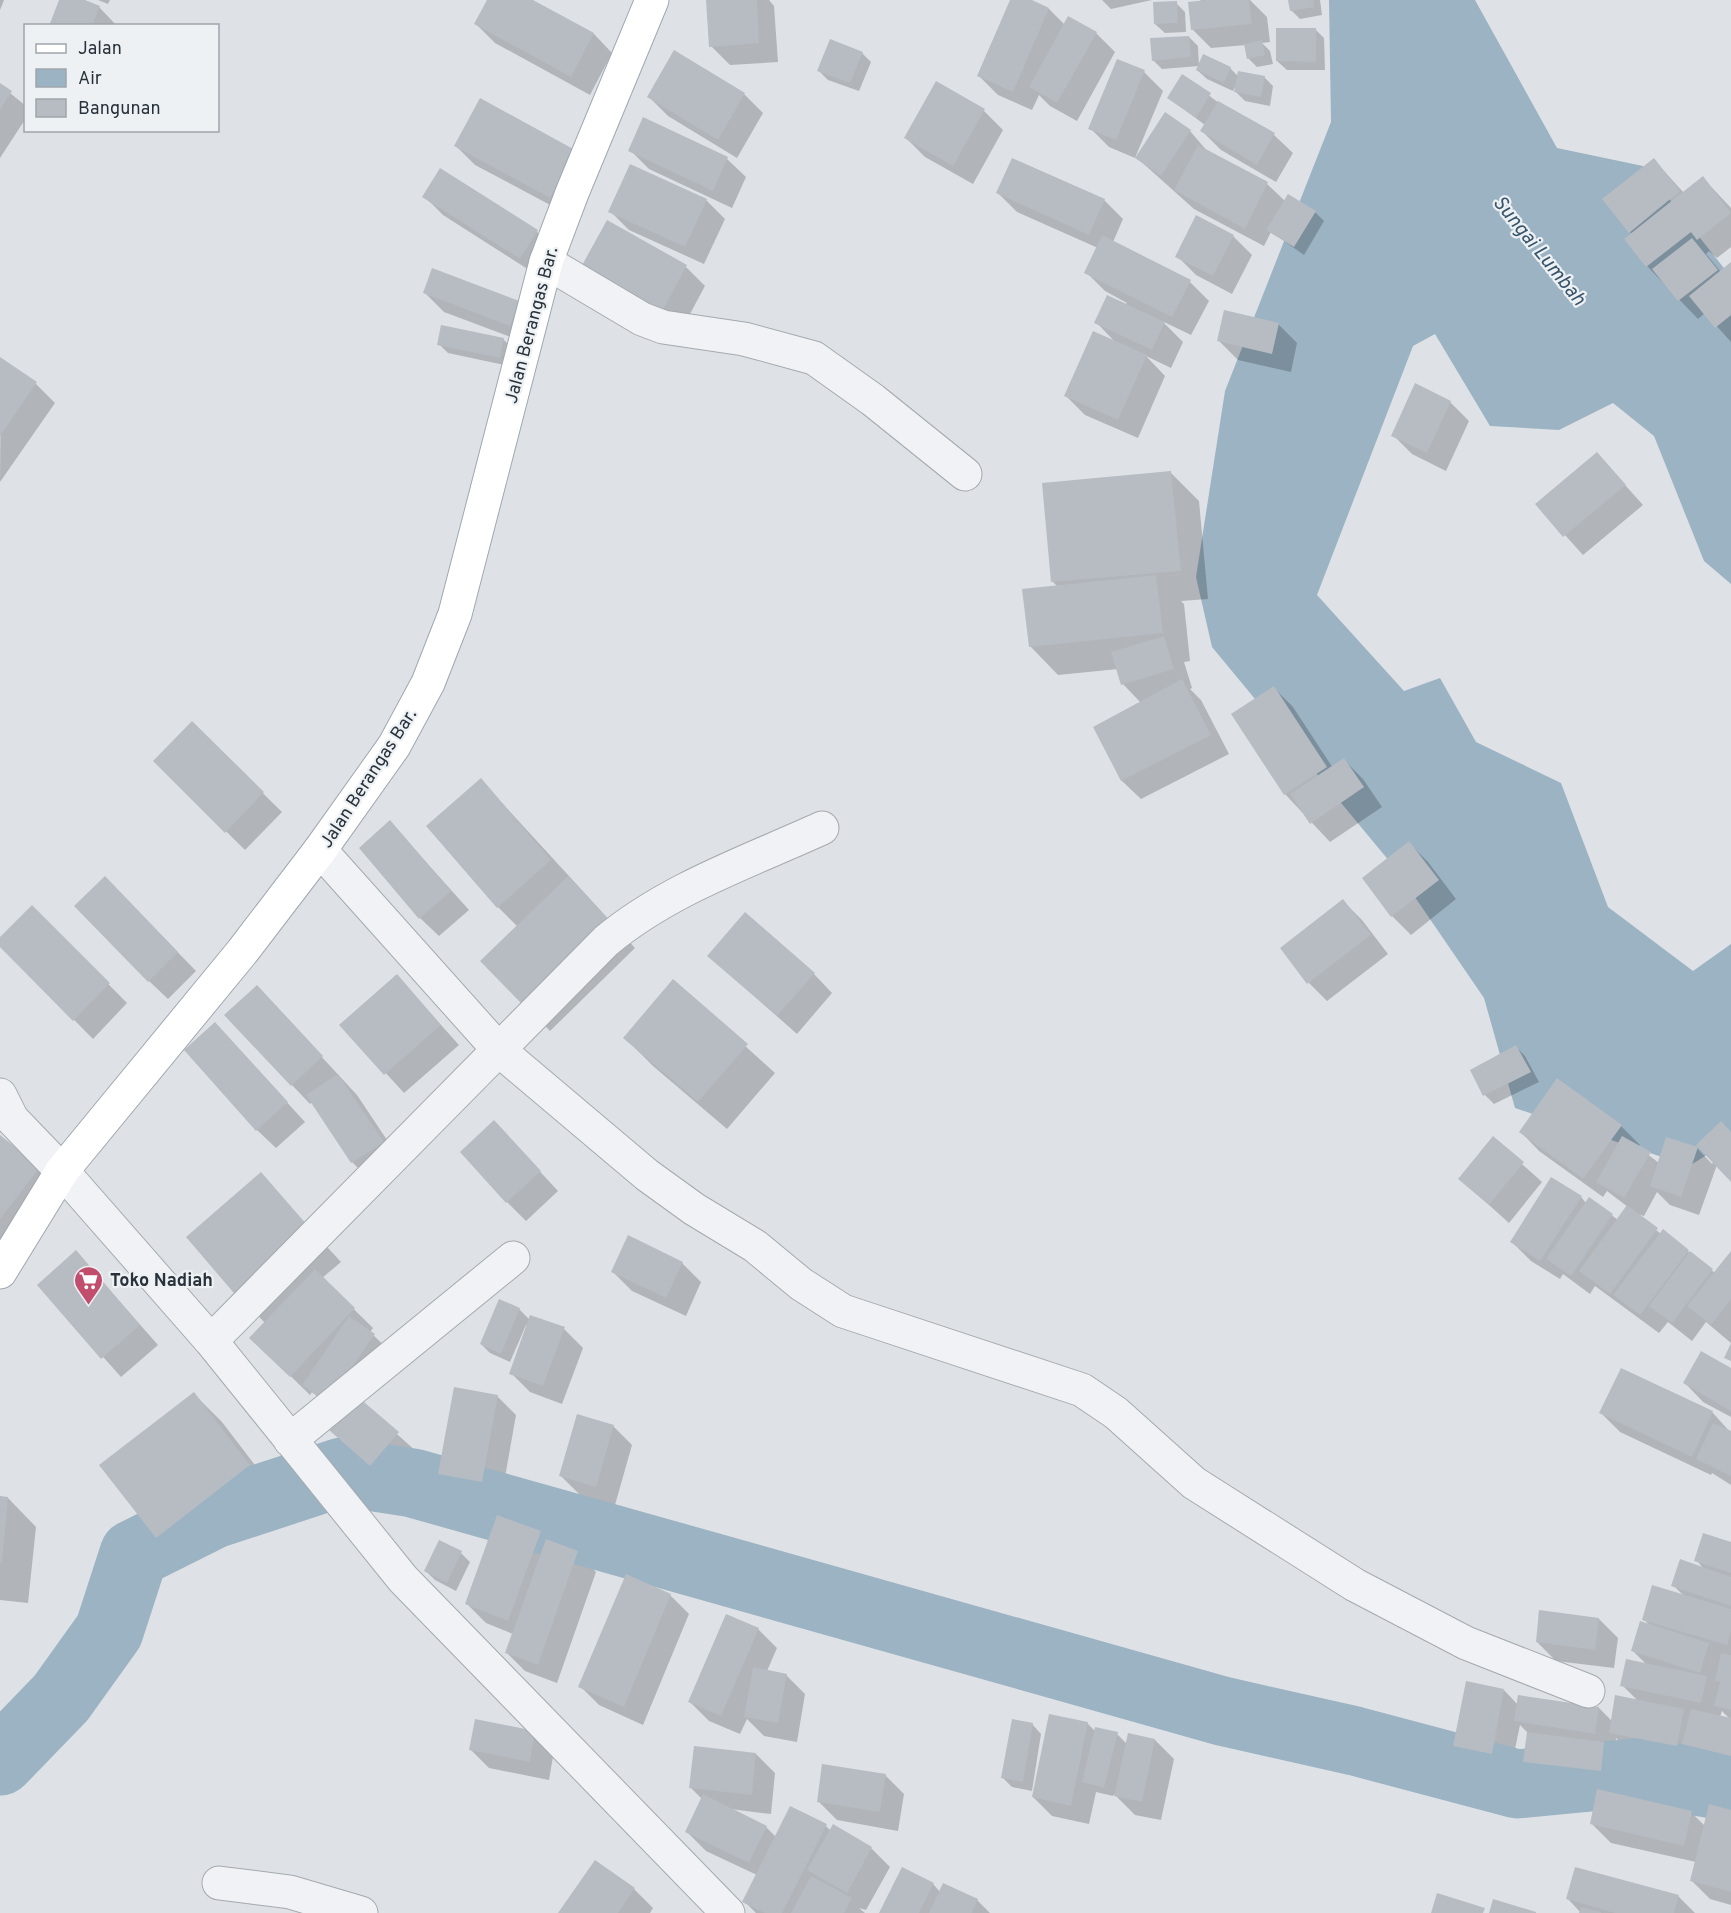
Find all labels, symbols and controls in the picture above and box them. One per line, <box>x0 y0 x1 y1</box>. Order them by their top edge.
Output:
legend <box>24 24 219 132</box>
text: Jalan <box>78 38 122 61</box>
text: Air <box>78 68 102 91</box>
text: Bangunan <box>78 98 161 121</box>
water label: Sungai Lumbah <box>1486 191 1591 312</box>
street label: Jalan Berangas Bar. <box>500 245 564 406</box>
street label: Jalan Berangas Bar. <box>316 705 423 853</box>
supermarket icon: Toko Nadiah <box>73 1264 105 1306</box>
place label: Toko Nadiah <box>110 1270 213 1293</box>

